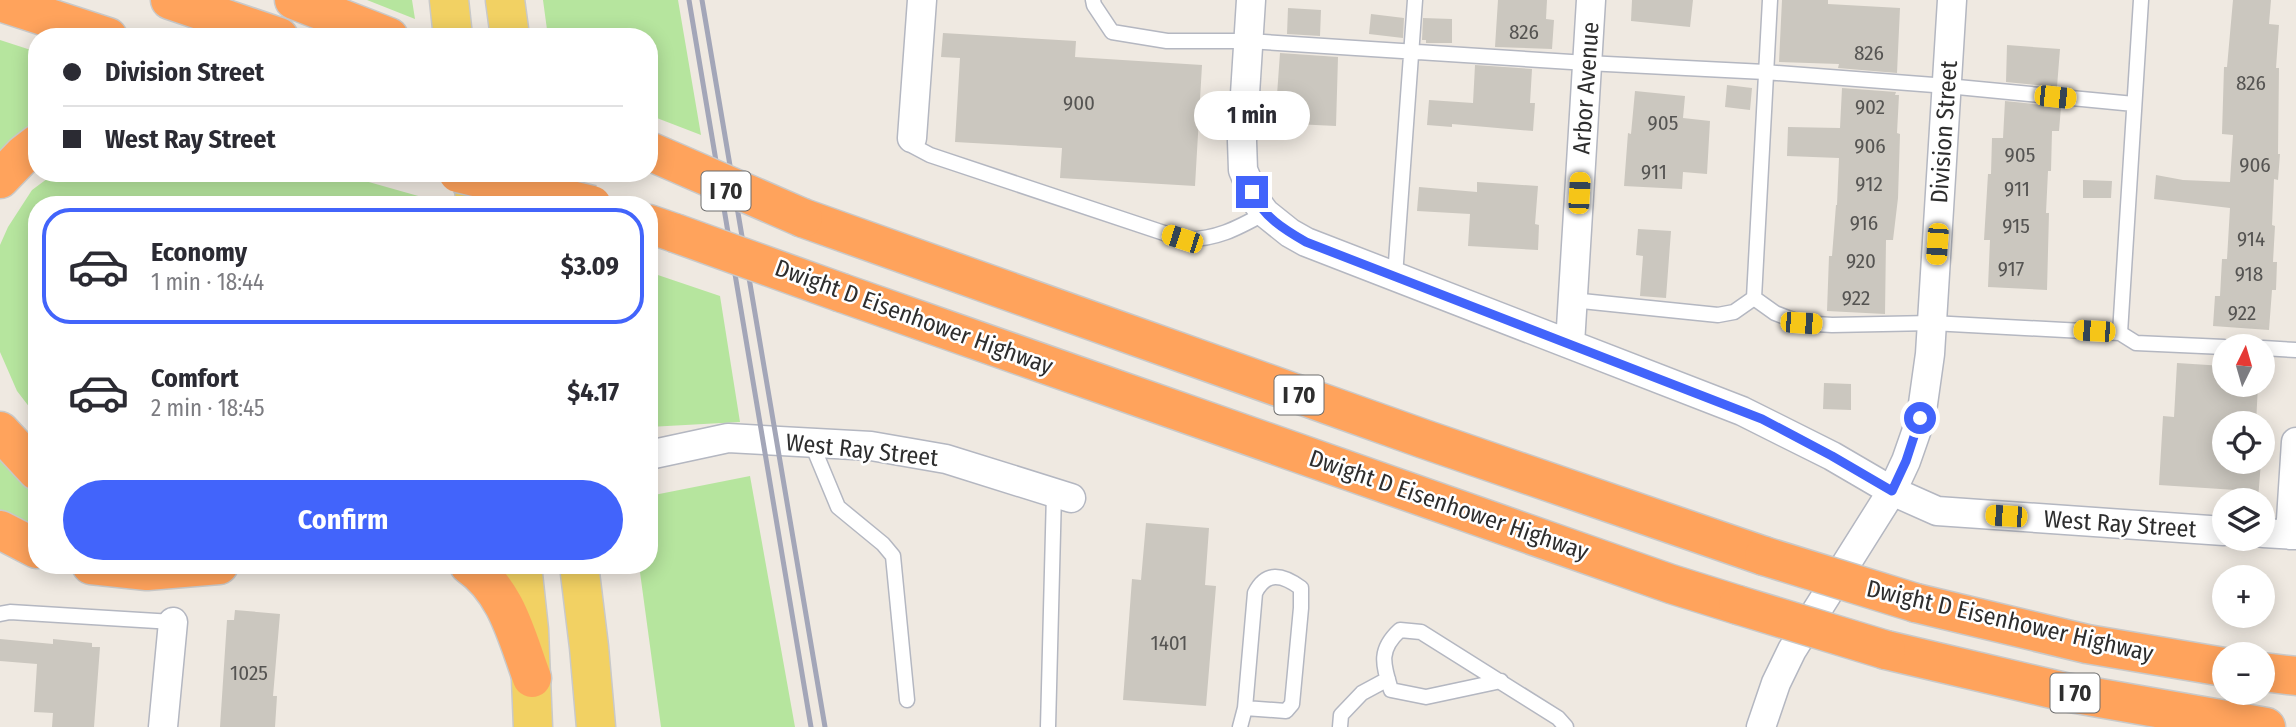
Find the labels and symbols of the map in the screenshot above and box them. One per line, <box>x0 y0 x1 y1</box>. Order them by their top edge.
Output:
house number: 826 <box>1509 19 1539 45</box>
street label: Arbor Avenue <box>1567 21 1605 155</box>
house number: 826 <box>1854 40 1884 66</box>
street label: Division Street <box>1925 60 1963 204</box>
house number: 826 <box>2236 70 2266 96</box>
car <box>2034 84 2077 110</box>
house number: 900 <box>1063 90 1095 116</box>
callout: 1 min <box>1194 90 1310 140</box>
house number: 902 <box>1855 94 1885 120</box>
house number: 905 <box>1648 110 1678 136</box>
house number: 906 <box>1854 133 1886 159</box>
house number: 905 <box>2005 142 2035 168</box>
house number: 906 <box>2239 152 2271 178</box>
house number: 911 <box>1641 159 1667 185</box>
car <box>1568 171 1591 215</box>
house number: 912 <box>1855 171 1883 197</box>
road number: I 70 <box>702 172 750 210</box>
route end <box>1236 176 1268 208</box>
house number: 911 <box>2004 176 2030 202</box>
house number: 916 <box>1850 210 1878 236</box>
house number: 915 <box>2002 213 2030 239</box>
car <box>1926 222 1949 266</box>
car <box>1159 223 1206 255</box>
house number: 914 <box>2237 226 2265 252</box>
house number: 920 <box>1846 248 1876 274</box>
street label: Dwight D Eisenhower Highway <box>771 254 1057 380</box>
house number: 917 <box>1998 256 2024 282</box>
house number: 918 <box>2235 261 2263 287</box>
house number: 922 <box>1842 285 1870 311</box>
house number: 922 <box>2228 300 2256 326</box>
car <box>1780 311 1823 335</box>
car <box>2073 319 2116 343</box>
north arrow <box>2212 334 2275 397</box>
road number: I 70 <box>1274 376 1324 414</box>
route start <box>1904 402 1936 434</box>
street label: West Ray Street <box>784 428 940 472</box>
street label: Dwight D Eisenhower Highway <box>1306 444 1593 566</box>
car <box>1985 504 2028 528</box>
street label: West Ray Street <box>2043 505 2197 543</box>
street label: Dwight D Eisenhower Highway <box>1864 574 2157 668</box>
house number: 1401 <box>1151 630 1187 656</box>
house number: 1025 <box>230 660 268 686</box>
road number: I 70 <box>2050 674 2100 712</box>

